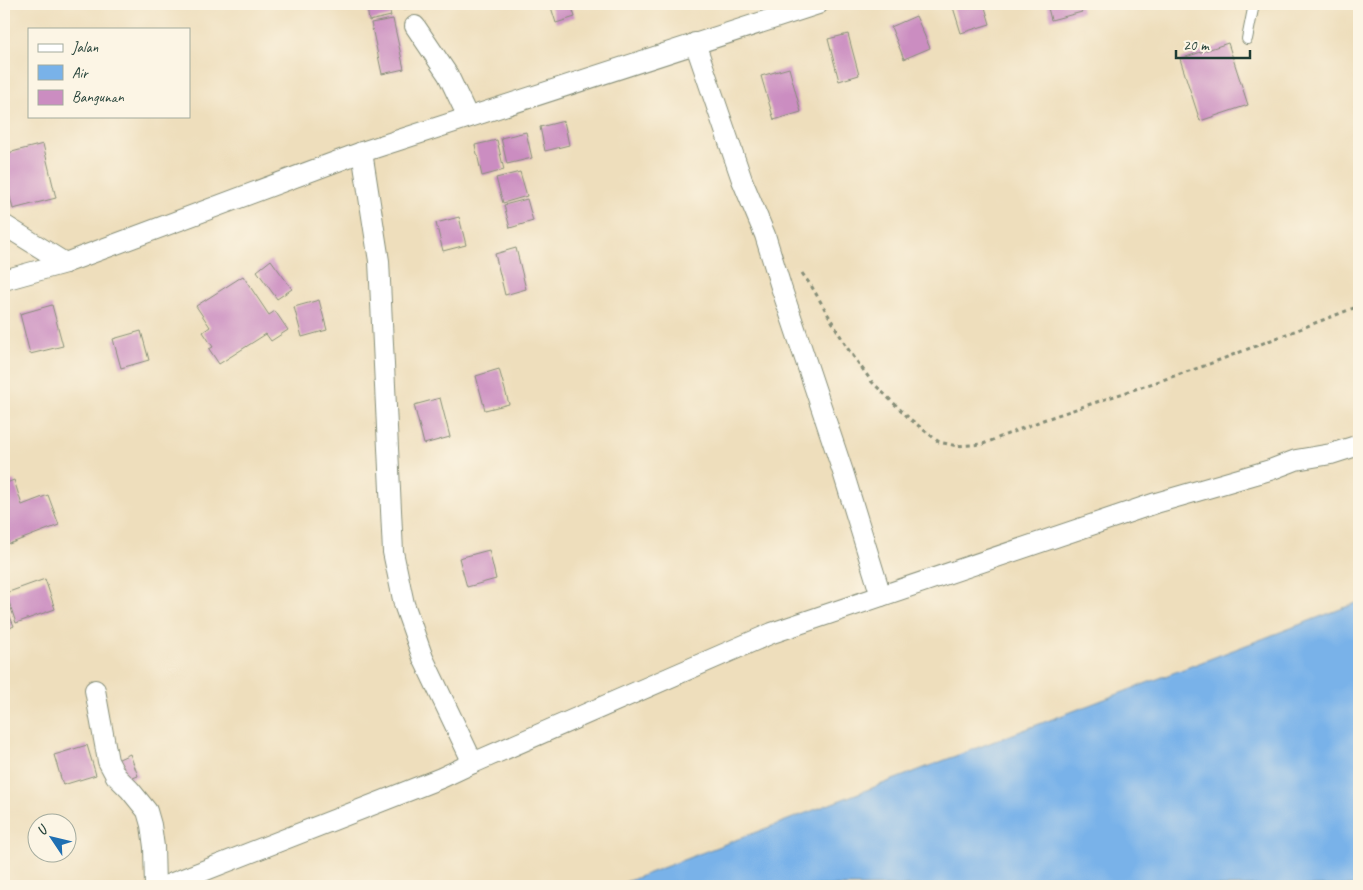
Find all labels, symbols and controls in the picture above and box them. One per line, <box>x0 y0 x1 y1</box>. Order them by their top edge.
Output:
legend <box>28 28 190 118</box>
scale bar <box>1176 28 1249 60</box>
text: 20 m <box>1183 36 1210 55</box>
text: Jalan <box>71 38 99 57</box>
text: Air <box>72 64 89 83</box>
text: Bangunan <box>72 88 125 107</box>
north arrow <box>28 812 78 862</box>
text: U <box>33 821 53 838</box>

